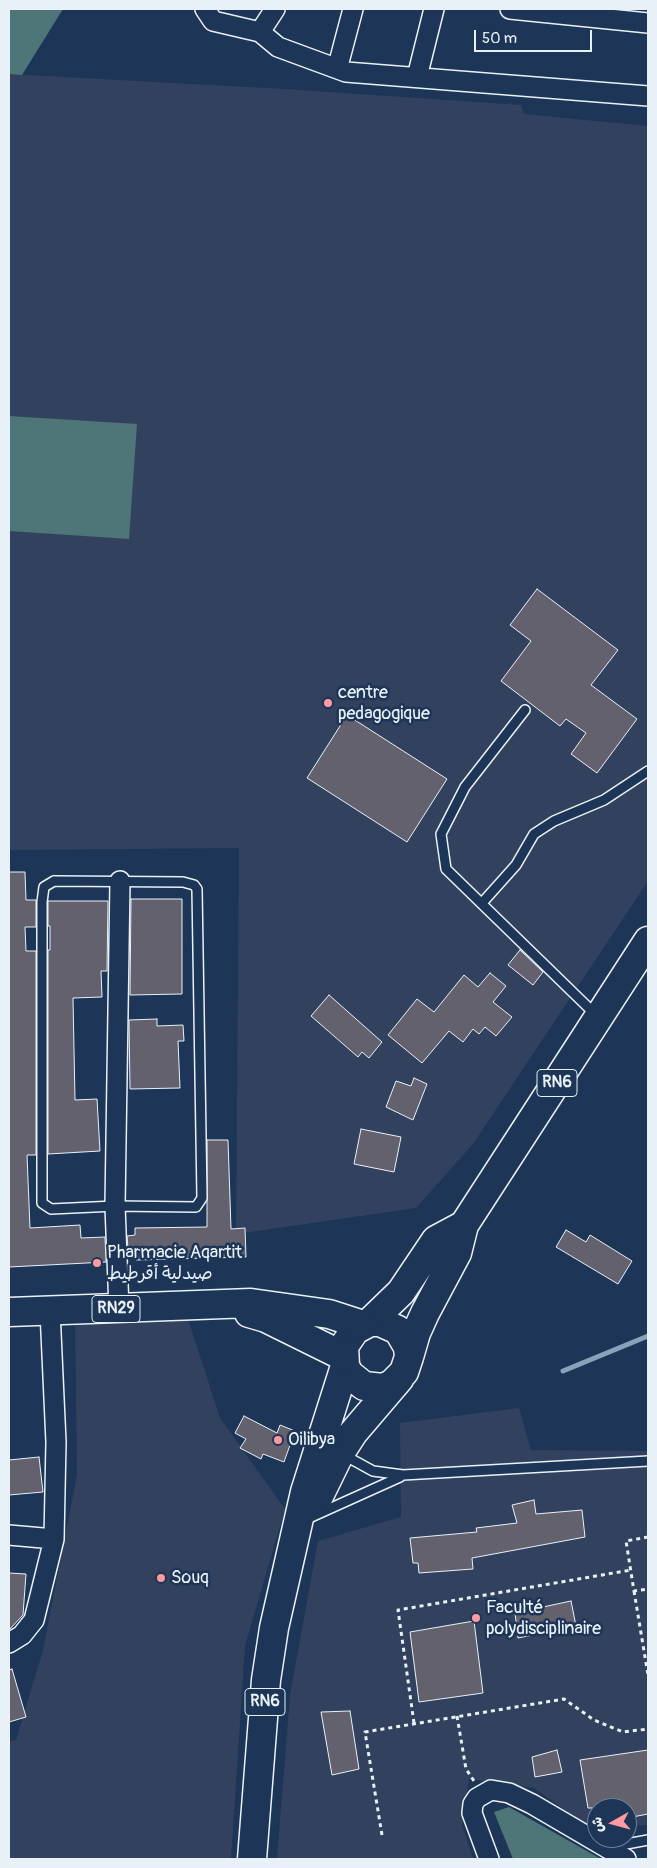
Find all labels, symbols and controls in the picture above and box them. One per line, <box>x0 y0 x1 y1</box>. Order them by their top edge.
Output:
scale bar <box>477 20 594 52</box>
text: 50 m <box>482 29 517 48</box>
place label: centre pedagogique <box>338 682 430 724</box>
marker: centre pedagogique <box>322 697 334 709</box>
road number: RN6 <box>537 1070 577 1096</box>
place label: Pharmacie Aqartit صيدلية أقرطيط <box>107 1242 242 1284</box>
marker: Pharmacie Aqartit صيدلية أقرطيط <box>91 1257 103 1269</box>
road number: RN29 <box>92 1296 140 1322</box>
place label: Oilibya <box>288 1429 335 1451</box>
marker: Oilibya <box>272 1434 284 1446</box>
place label: Souq <box>171 1567 209 1589</box>
marker: Souq <box>155 1572 167 1584</box>
place label: Faculté polydisciplinaire <box>486 1597 601 1640</box>
marker: Faculté polydisciplinaire <box>470 1612 482 1624</box>
road number: RN6 <box>245 1688 285 1715</box>
north arrow <box>587 1798 637 1848</box>
text: ش <box>588 1816 607 1833</box>

